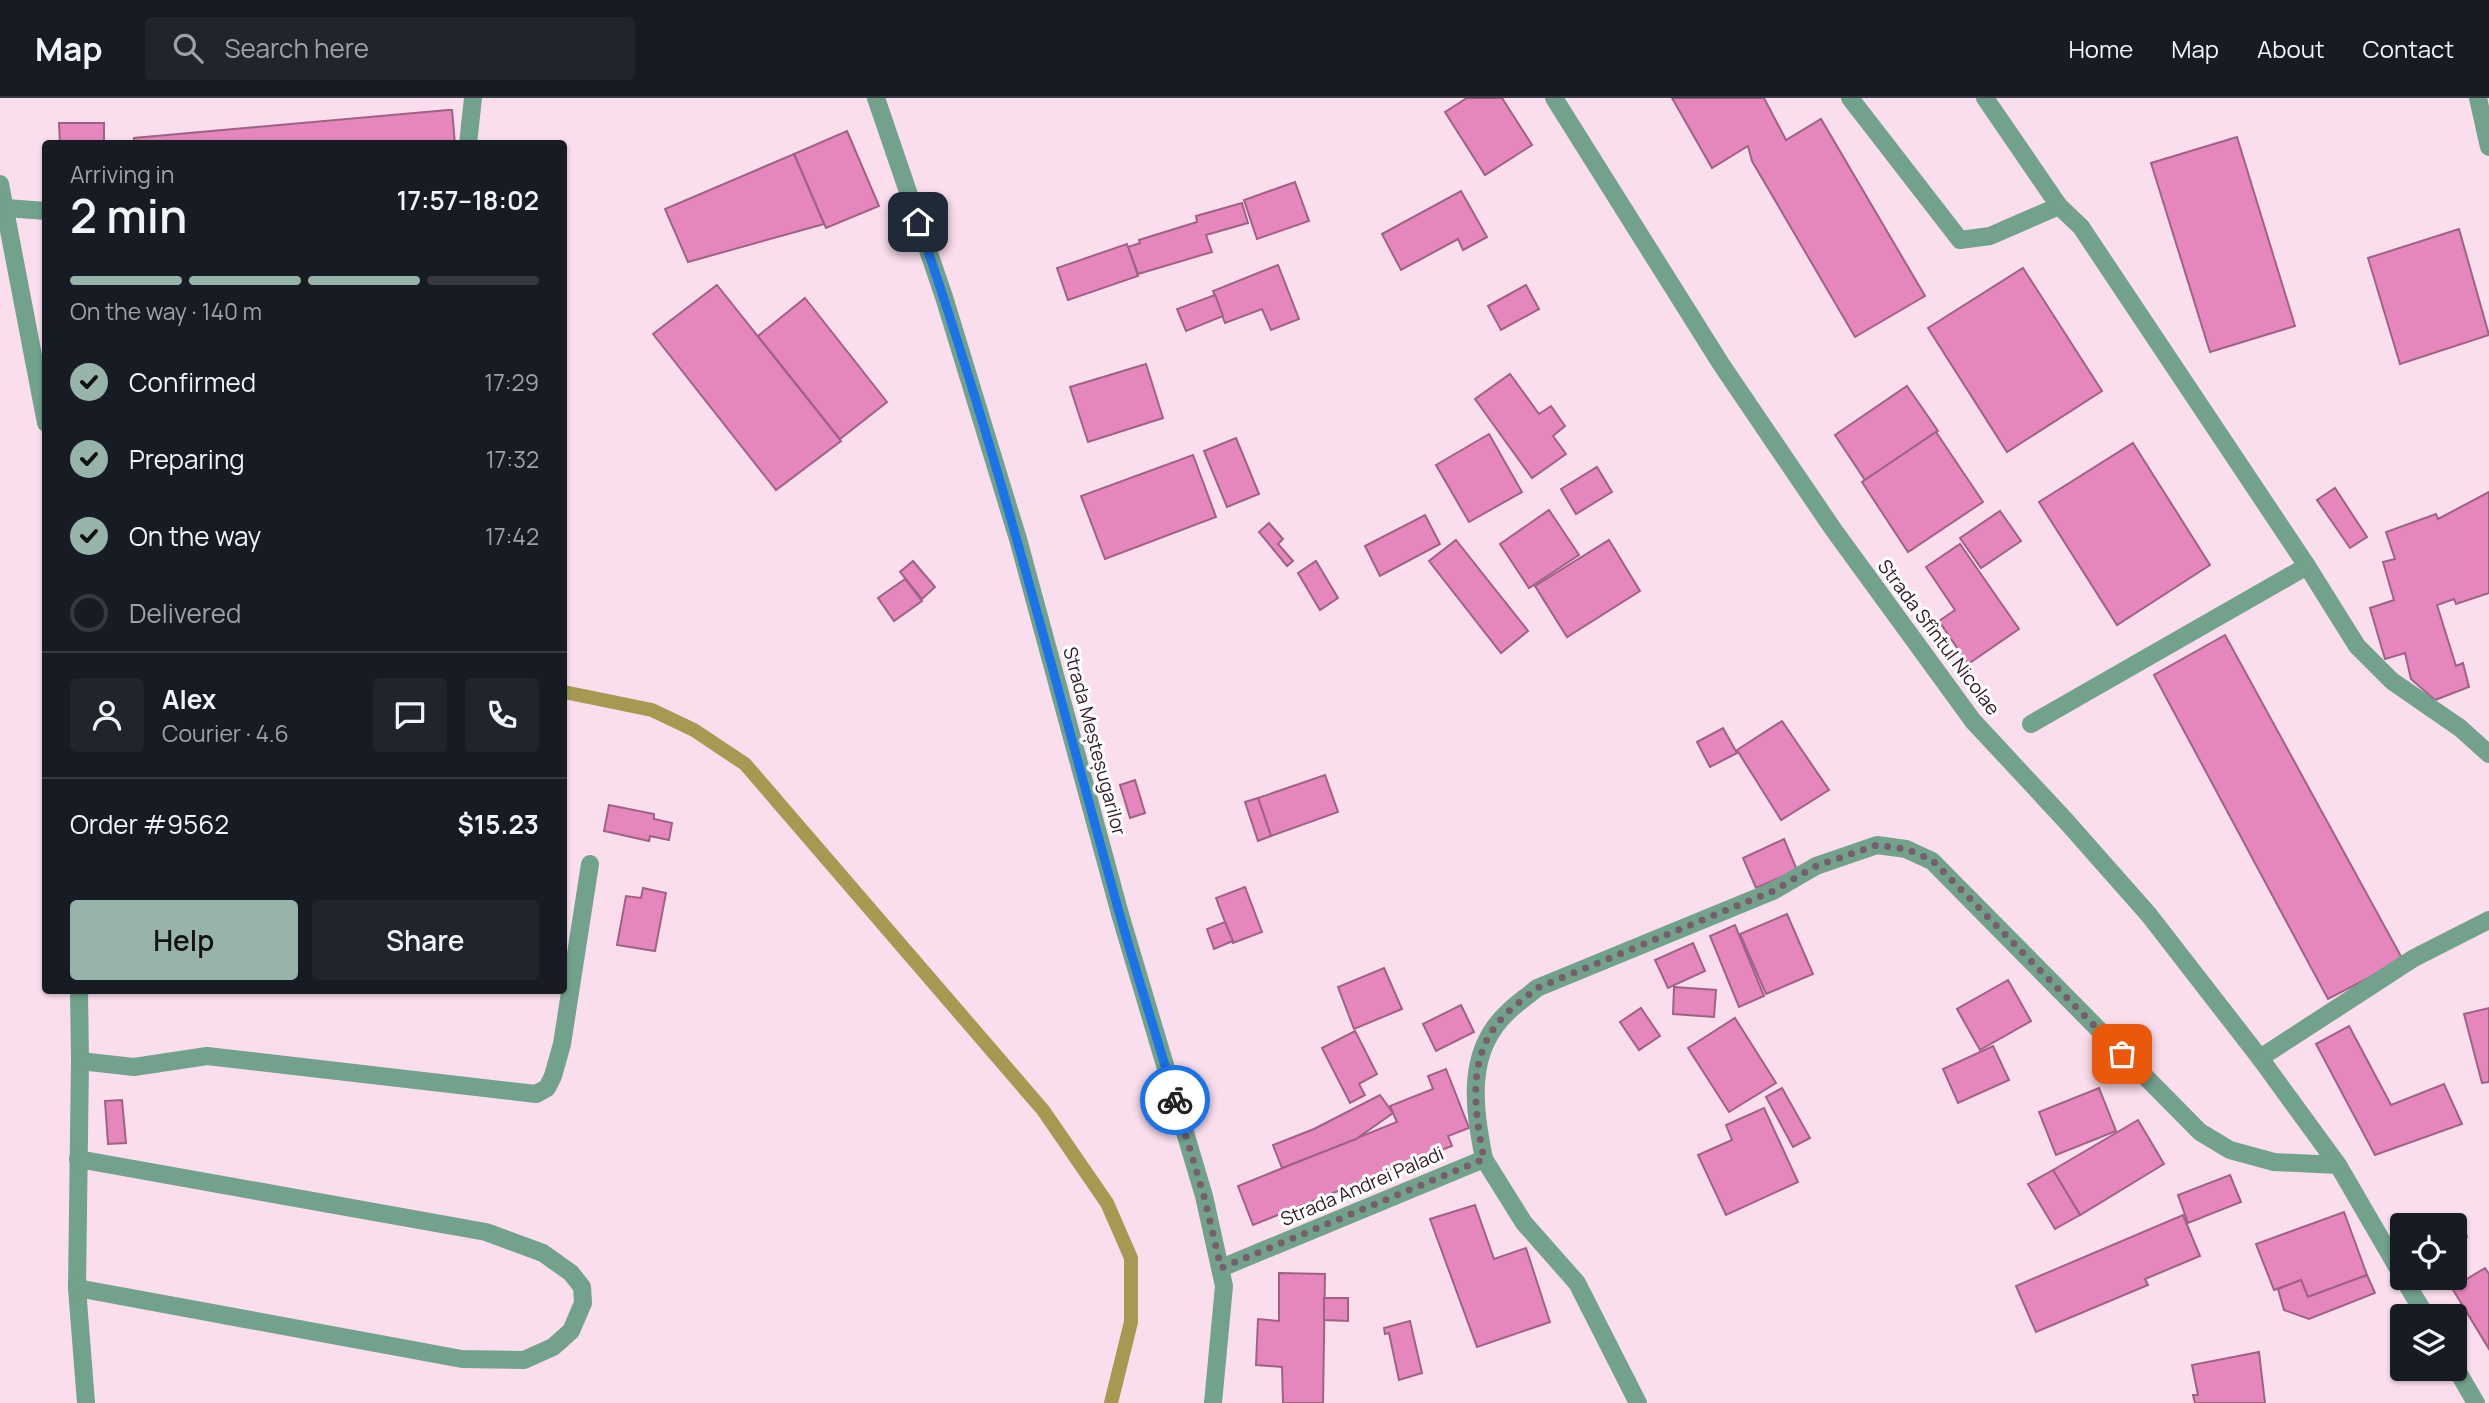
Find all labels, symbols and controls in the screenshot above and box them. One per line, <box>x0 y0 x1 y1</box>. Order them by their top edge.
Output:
search box <box>145 17 635 80</box>
text: Map <box>35 26 103 71</box>
icon: search <box>169 29 207 67</box>
text: Search here <box>225 30 369 66</box>
text: Home <box>2068 32 2133 65</box>
text: Map <box>2171 32 2219 65</box>
text: About <box>2257 32 2325 65</box>
text: Contact <box>2363 32 2454 65</box>
text: Arriving in <box>70 158 175 190</box>
text: 17:57–18:02 <box>396 182 539 218</box>
text: 2 min <box>70 184 187 247</box>
pin <box>888 192 948 252</box>
icon: home <box>899 203 937 241</box>
text: On the way · 140 m <box>70 295 262 327</box>
icon: check <box>70 363 108 401</box>
text: Confirmed <box>129 364 256 400</box>
text: 17:29 <box>484 366 539 398</box>
icon: check <box>70 440 108 478</box>
text: Preparing <box>129 441 245 477</box>
text: 17:32 <box>486 443 539 475</box>
icon: check <box>70 517 108 555</box>
text: On the way <box>129 518 261 554</box>
text: 17:42 <box>485 520 539 552</box>
street label: Strada Sfîntul Nicolae <box>1872 554 2006 720</box>
text: Delivered <box>129 595 241 631</box>
street label: Strada Meșteșugarilor <box>1057 644 1133 838</box>
button: person <box>70 678 144 752</box>
button: chat <box>373 678 447 752</box>
button: phone <box>465 678 539 752</box>
text: Alex <box>162 681 216 717</box>
text: Courier · 4.6 <box>162 717 289 749</box>
text: Order #9562 <box>70 806 229 842</box>
text: $15.23 <box>458 806 539 842</box>
button: Help <box>70 900 298 980</box>
button: Share <box>312 900 539 980</box>
pin <box>2092 1024 2152 1084</box>
icon: bag <box>2103 1035 2141 1073</box>
courier <box>1140 1065 1210 1135</box>
icon: bike <box>1156 1081 1194 1119</box>
street label: Strada Andrei Paladi <box>1276 1140 1448 1232</box>
map controls <box>2390 1213 2467 1381</box>
button: locate <box>2390 1213 2467 1290</box>
button: layers <box>2390 1304 2467 1381</box>

